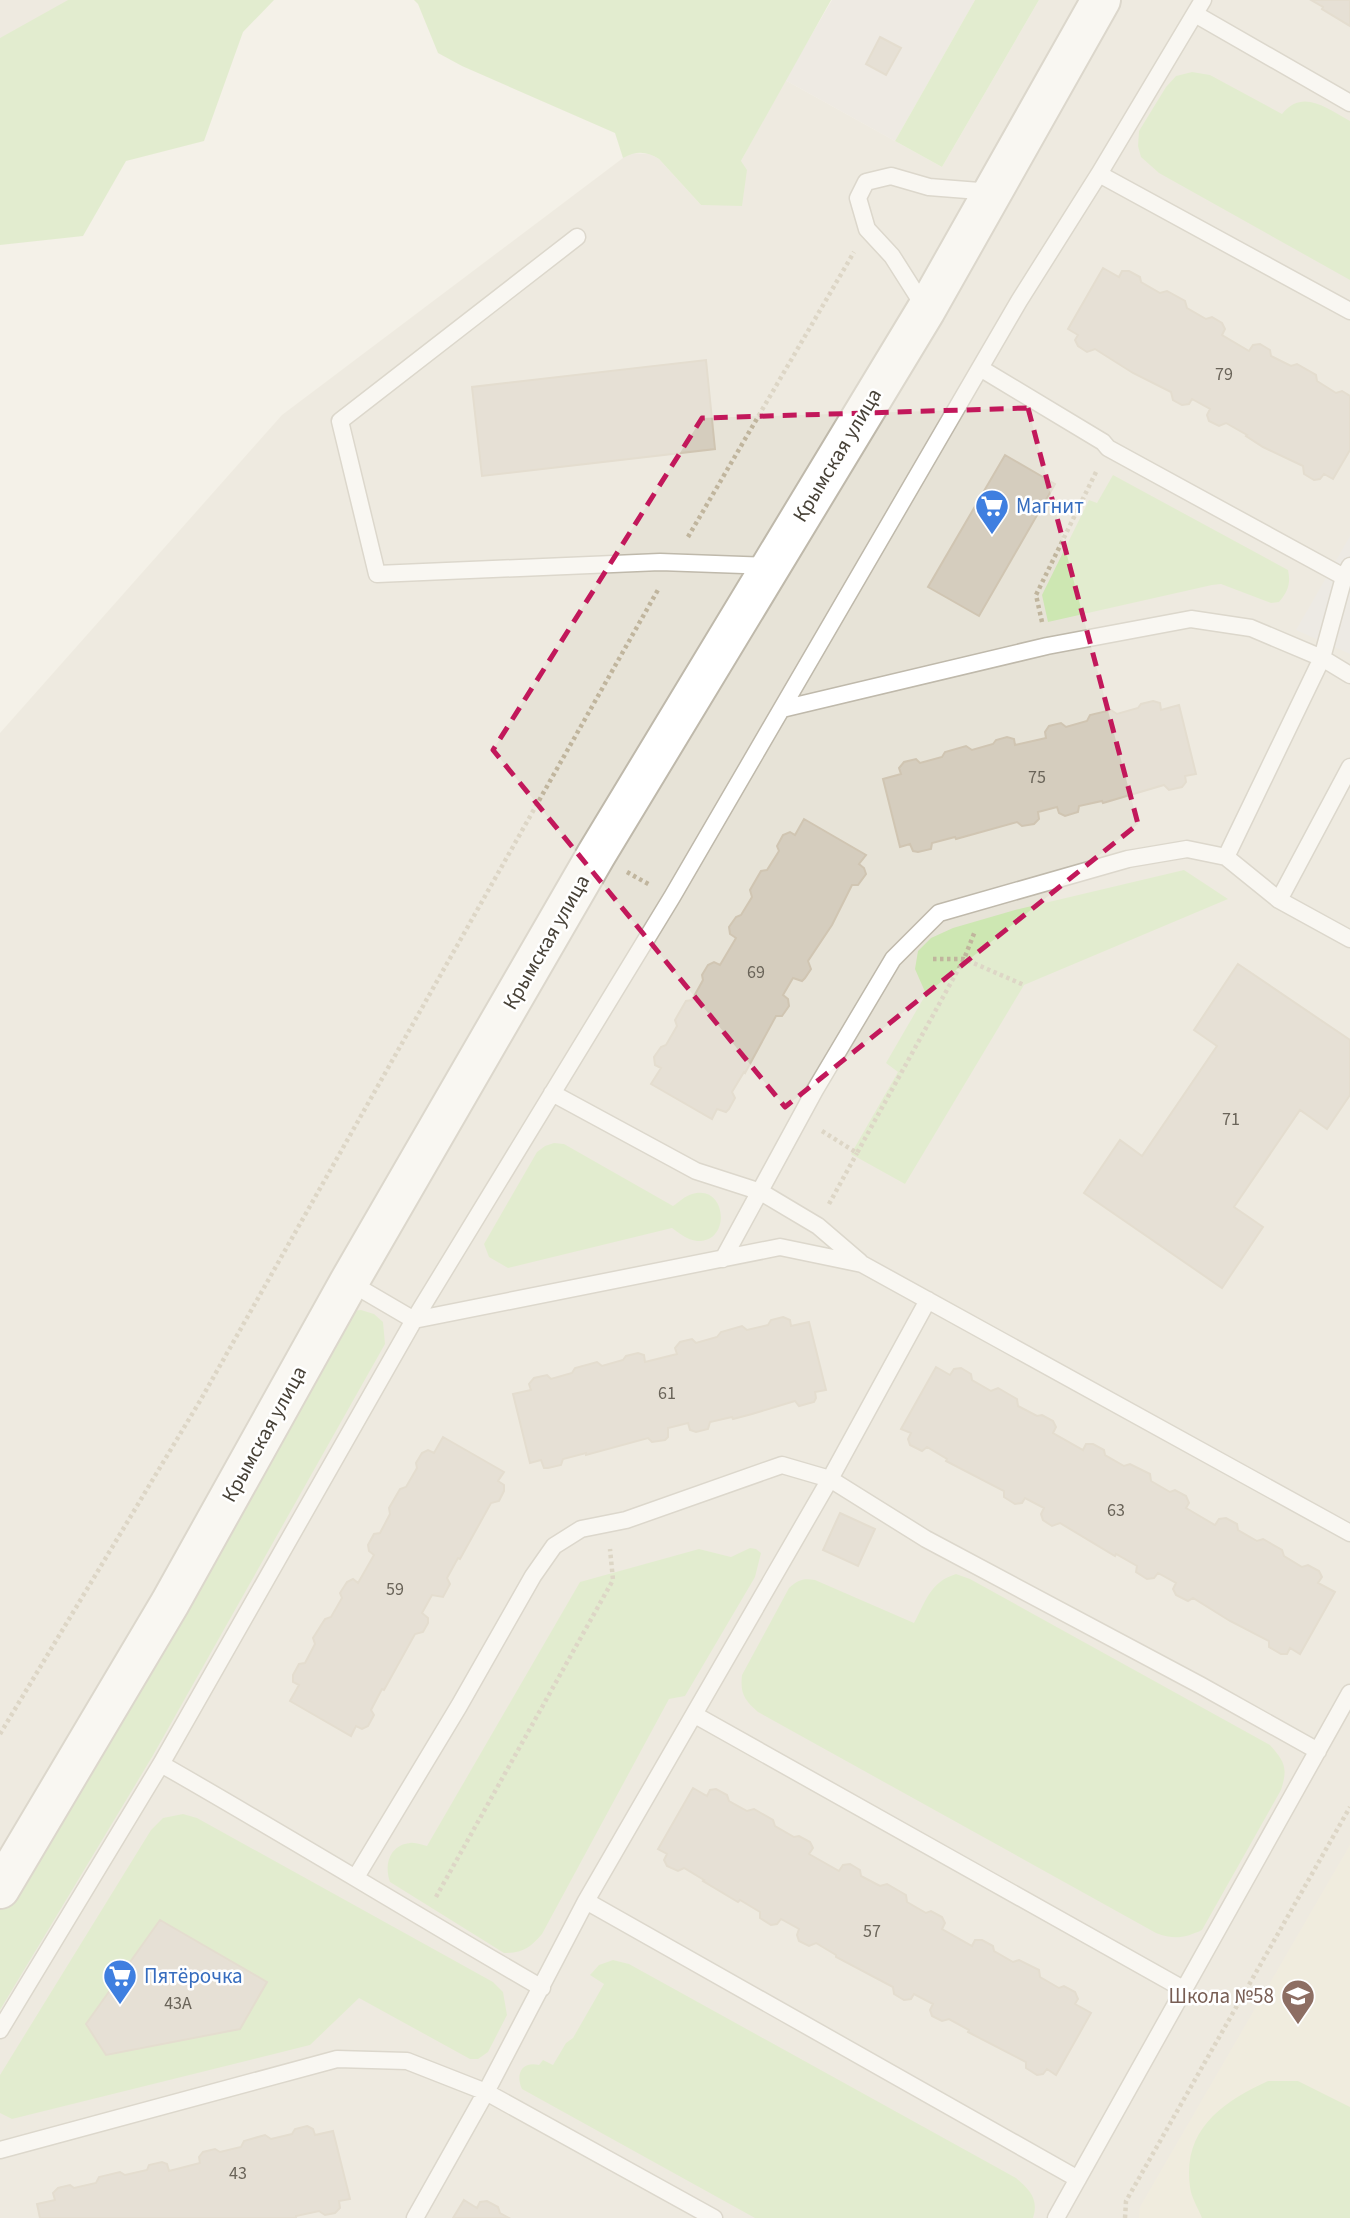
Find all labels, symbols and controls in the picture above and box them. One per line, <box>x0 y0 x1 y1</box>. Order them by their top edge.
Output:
house number: 79 <box>1215 362 1233 387</box>
street label: Крымская улица <box>785 382 889 528</box>
supermarket icon: Магнит <box>973 487 1011 536</box>
place label: Магнит <box>1016 491 1084 521</box>
house number: 75 <box>1028 765 1046 790</box>
street label: Крымская улица <box>495 869 597 1015</box>
house number: 69 <box>747 960 765 985</box>
house number: 71 <box>1222 1107 1240 1132</box>
street label: Крымская улица <box>214 1360 314 1508</box>
house number: 61 <box>658 1381 676 1406</box>
house number: 63 <box>1107 1498 1125 1523</box>
house number: 59 <box>386 1577 404 1602</box>
house number: 57 <box>863 1919 881 1944</box>
supermarket icon: Пятёрочка <box>101 1957 139 2006</box>
place label: Пятёрочка <box>144 1961 243 1991</box>
school or university icon: Школа №58 <box>1279 1977 1317 2026</box>
place label: Школа №58 <box>1169 1981 1274 2011</box>
house number: 43А <box>164 1991 192 2016</box>
house number: 43 <box>229 2161 247 2186</box>

